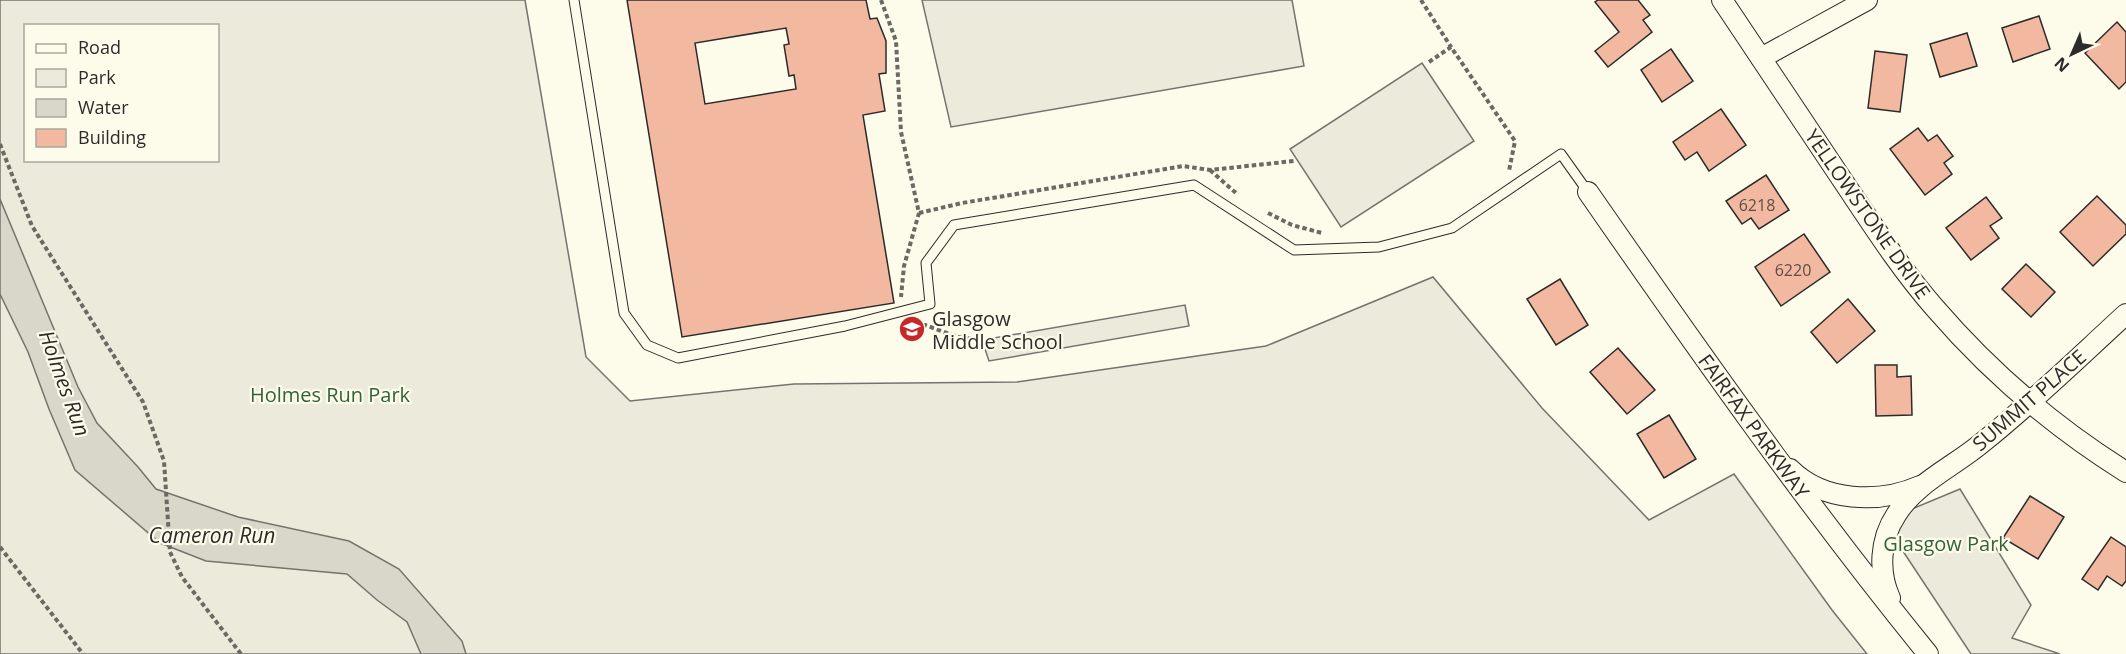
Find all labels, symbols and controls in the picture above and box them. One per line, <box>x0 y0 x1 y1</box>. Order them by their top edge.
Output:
legend <box>24 24 219 162</box>
north arrow <box>2042 24 2102 84</box>
text: Road <box>78 35 121 59</box>
text: N <box>2049 52 2074 77</box>
text: Park <box>78 65 116 89</box>
text: Water <box>78 95 129 119</box>
street label: YELLOWSTONE DRIVE <box>1799 124 1937 304</box>
text: Building <box>78 125 146 149</box>
house number: 6218 <box>1739 194 1775 216</box>
house number: 6220 <box>1775 259 1811 281</box>
place label: Glasgow Middle School <box>932 305 1063 355</box>
school or university icon: Glasgow Middle School <box>897 314 927 344</box>
water label: Holmes Run <box>33 326 97 440</box>
street label: SUMMIT PLACE <box>1966 343 2092 457</box>
street label: FAIRFAX PARKWAY <box>1692 348 1816 504</box>
park label: Holmes Run Park <box>250 381 411 408</box>
water label: Cameron Run <box>149 521 275 549</box>
park label: Glasgow Park <box>1883 530 2009 557</box>

